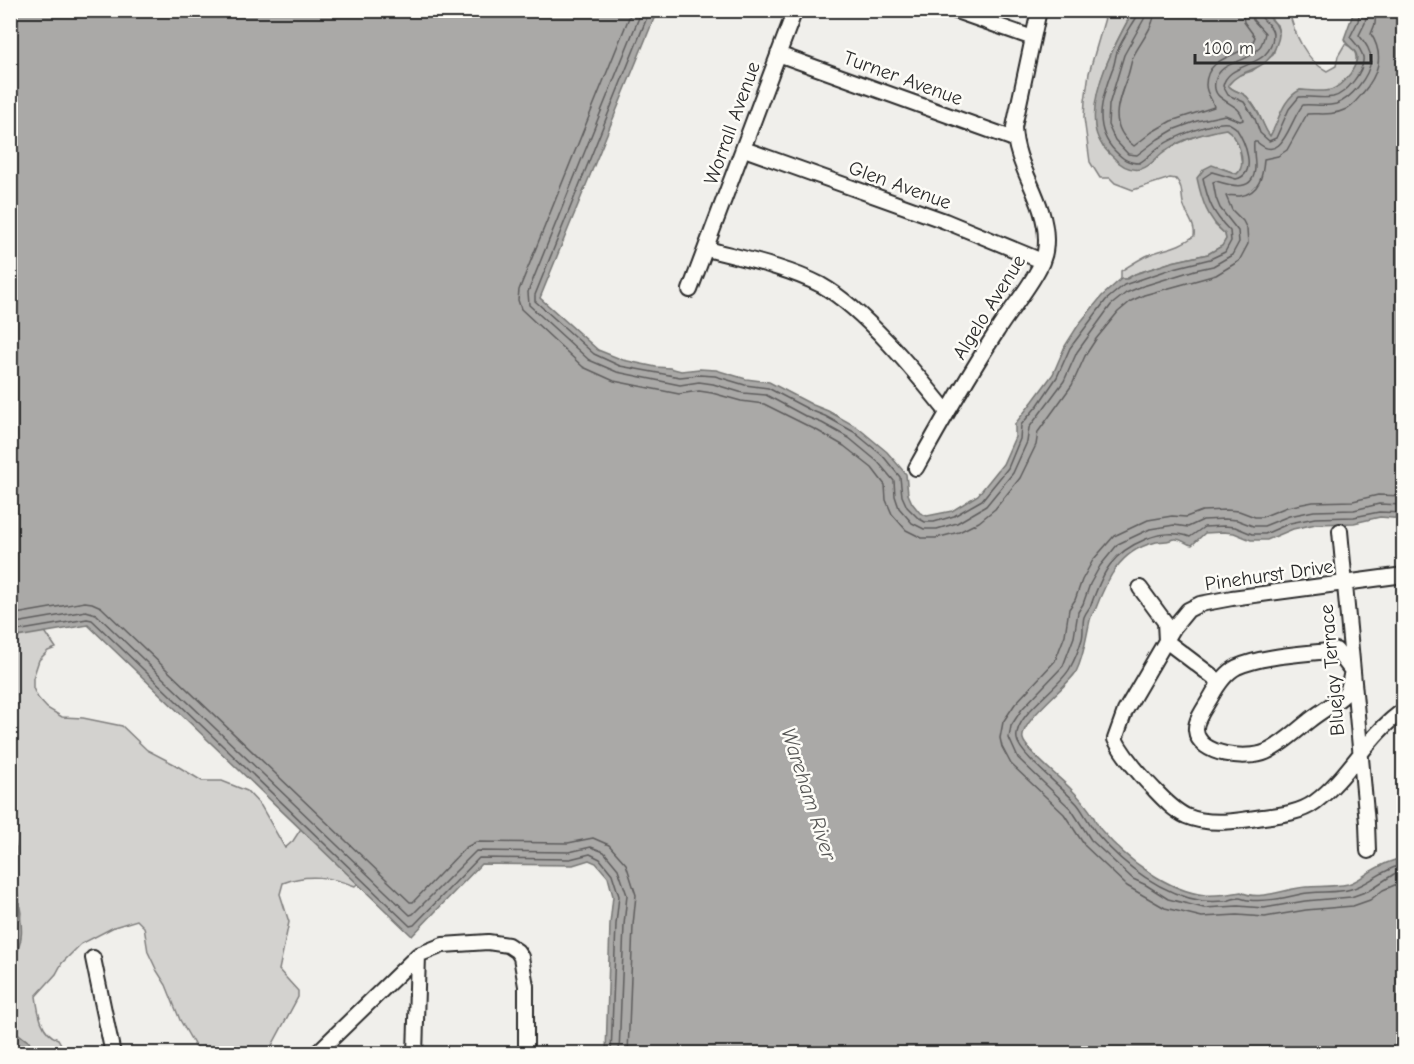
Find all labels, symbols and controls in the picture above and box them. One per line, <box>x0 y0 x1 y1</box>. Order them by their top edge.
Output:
scale bar <box>1195 27 1370 65</box>
text: 100 m <box>1204 38 1254 59</box>
street label: Turner Avenue <box>840 46 966 110</box>
street label: Worrall Avenue <box>699 58 765 188</box>
street label: Glen Avenue <box>846 156 954 214</box>
street label: Algelo Avenue <box>948 250 1030 364</box>
street label: Pinehurst Drive <box>1203 555 1335 595</box>
street label: Bluejay Terrace <box>1315 603 1349 737</box>
water label: Wareham River <box>776 725 842 865</box>

